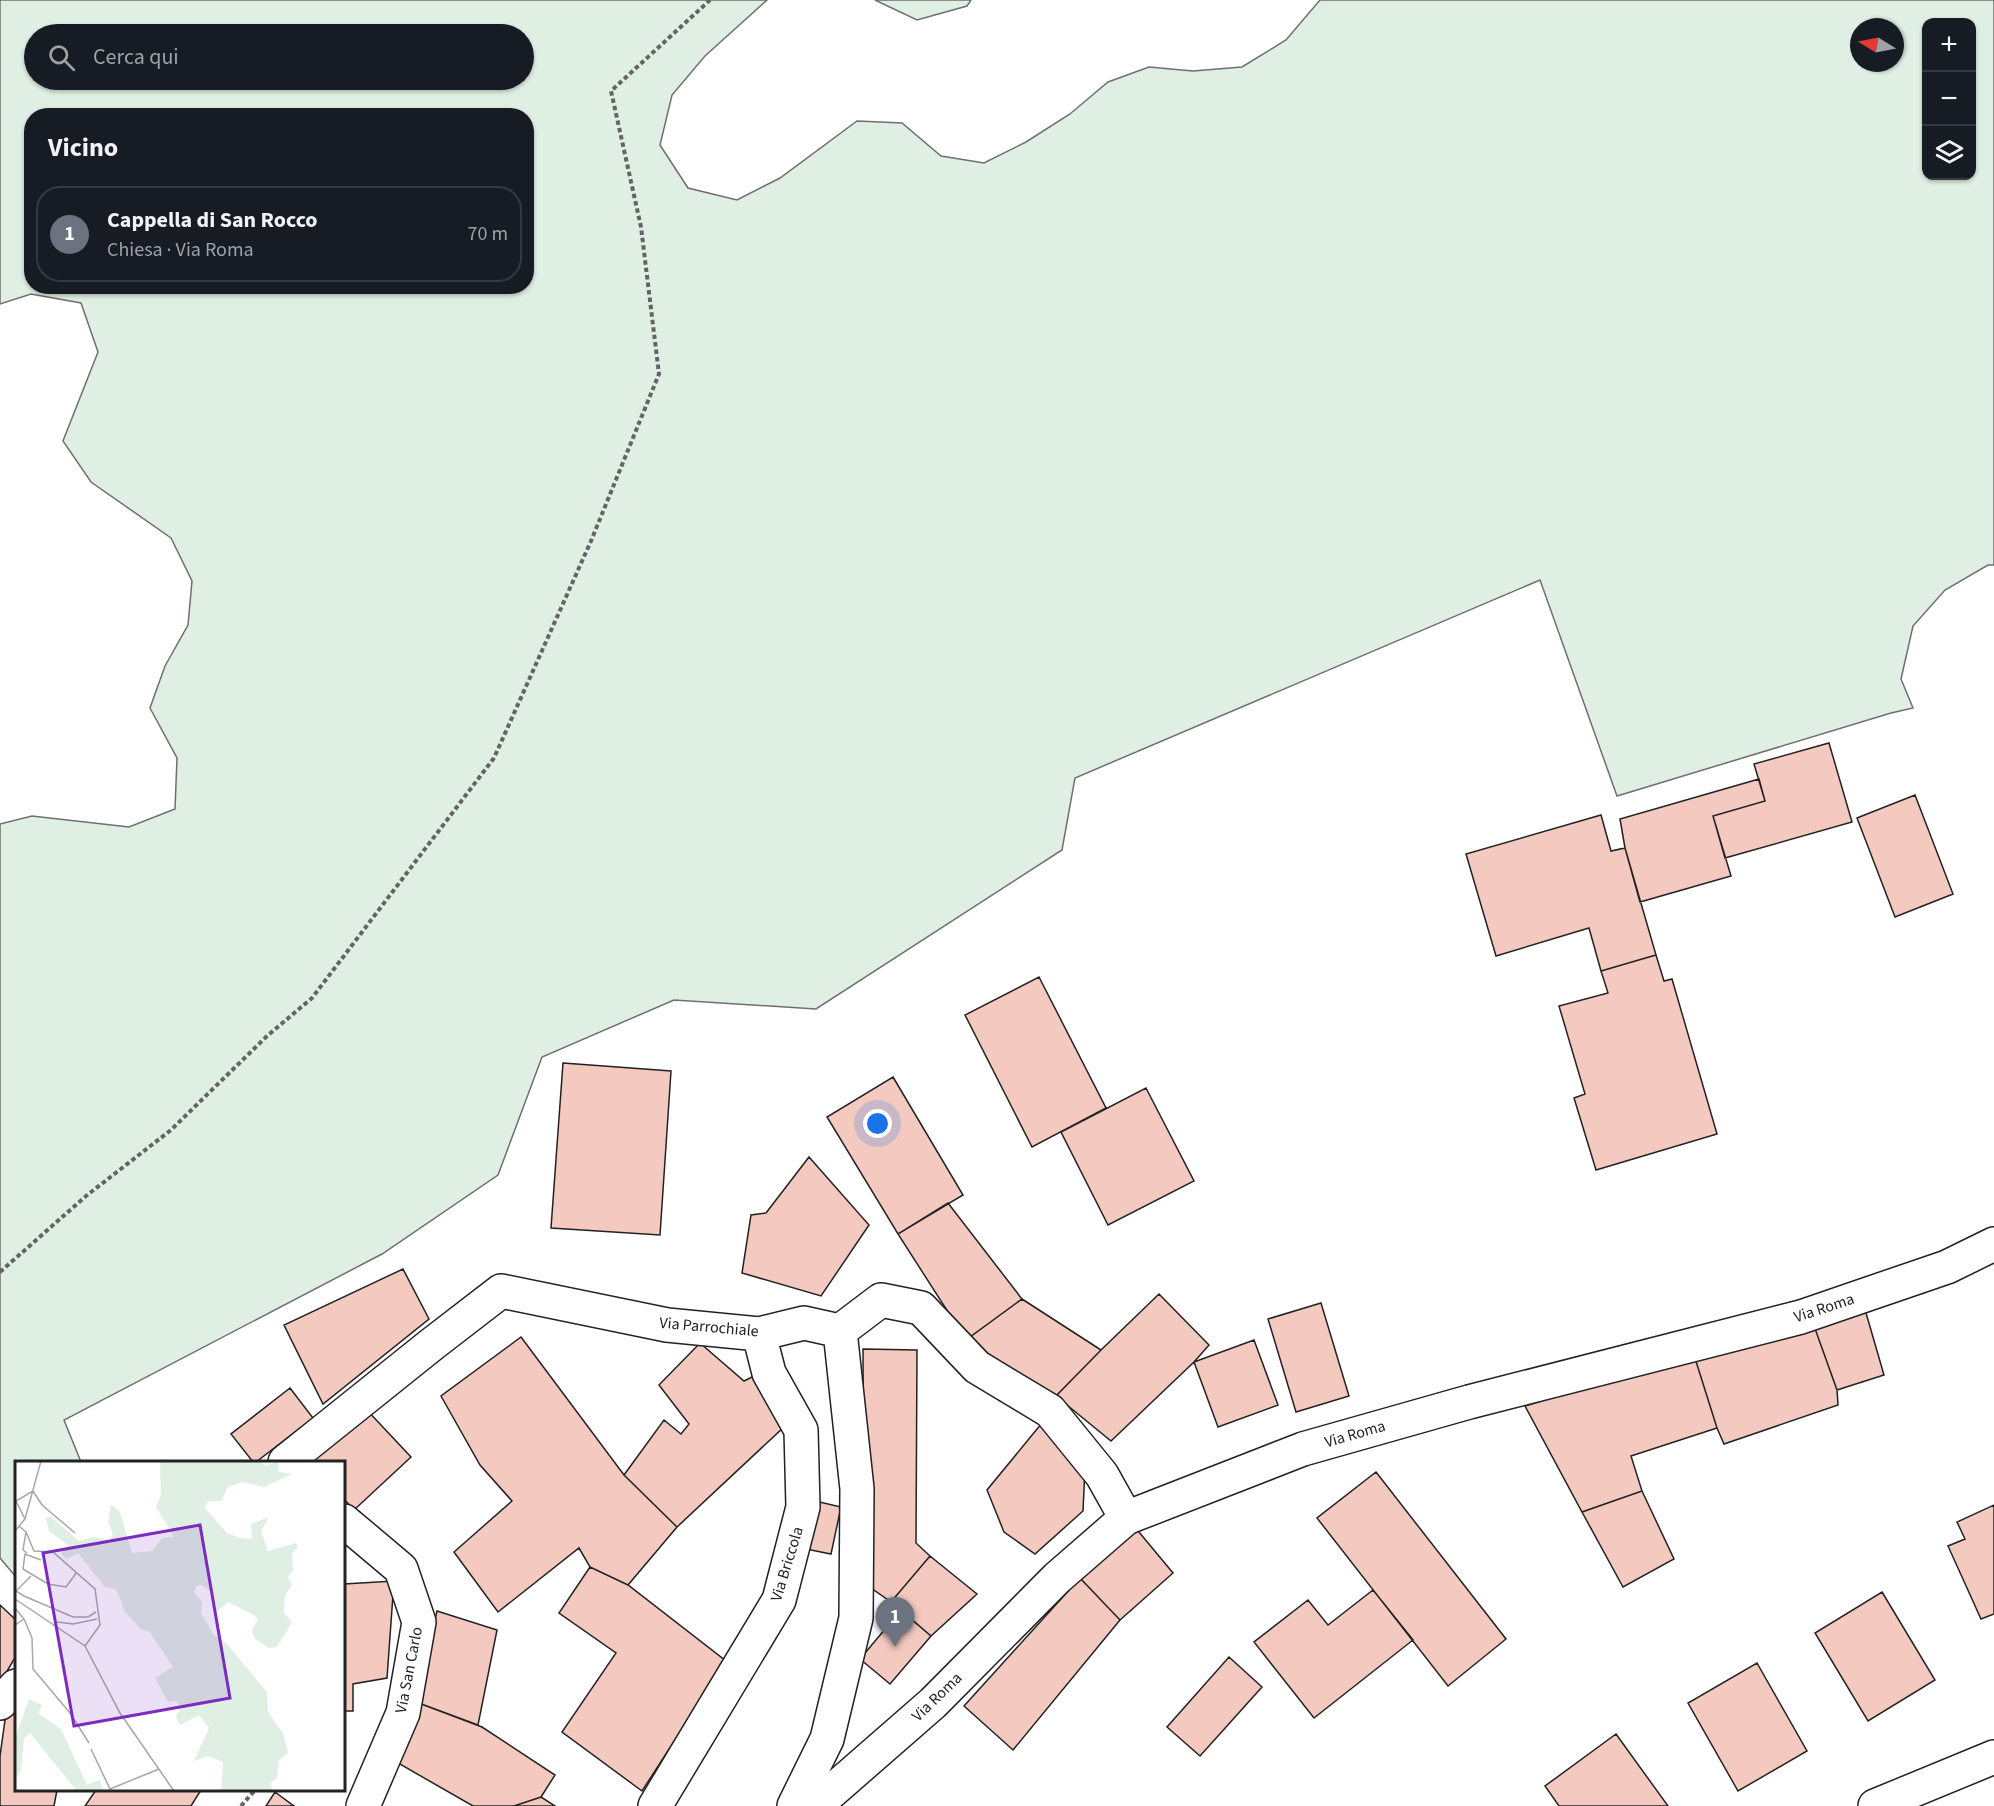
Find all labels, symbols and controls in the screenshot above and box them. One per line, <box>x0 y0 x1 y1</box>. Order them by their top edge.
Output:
north arrow <box>1850 18 1904 72</box>
map controls <box>1922 18 1976 180</box>
button: + <box>1922 18 1976 72</box>
search box <box>24 24 534 90</box>
icon: search <box>45 41 78 74</box>
text: Cerca qui <box>93 41 179 73</box>
button: − <box>1922 72 1976 126</box>
button: layers <box>1922 126 1976 180</box>
text: Vicino <box>48 129 118 166</box>
text: Cappella di San Rocco <box>107 204 318 236</box>
text: 1 <box>64 220 75 248</box>
text: 70 m <box>468 220 508 248</box>
text: Chiesa · Via Roma <box>107 236 254 264</box>
your location <box>863 1109 892 1138</box>
street label: Via Roma <box>1791 1288 1857 1328</box>
street label: Via Parrochiale <box>658 1312 760 1342</box>
street label: Via Roma <box>1322 1415 1388 1453</box>
inset map <box>15 1461 345 1791</box>
street label: Via Briccola <box>765 1524 809 1604</box>
pin: 1 <box>876 1598 914 1647</box>
street label: Via San Carlo <box>390 1625 428 1715</box>
street label: Via Roma <box>907 1667 967 1727</box>

